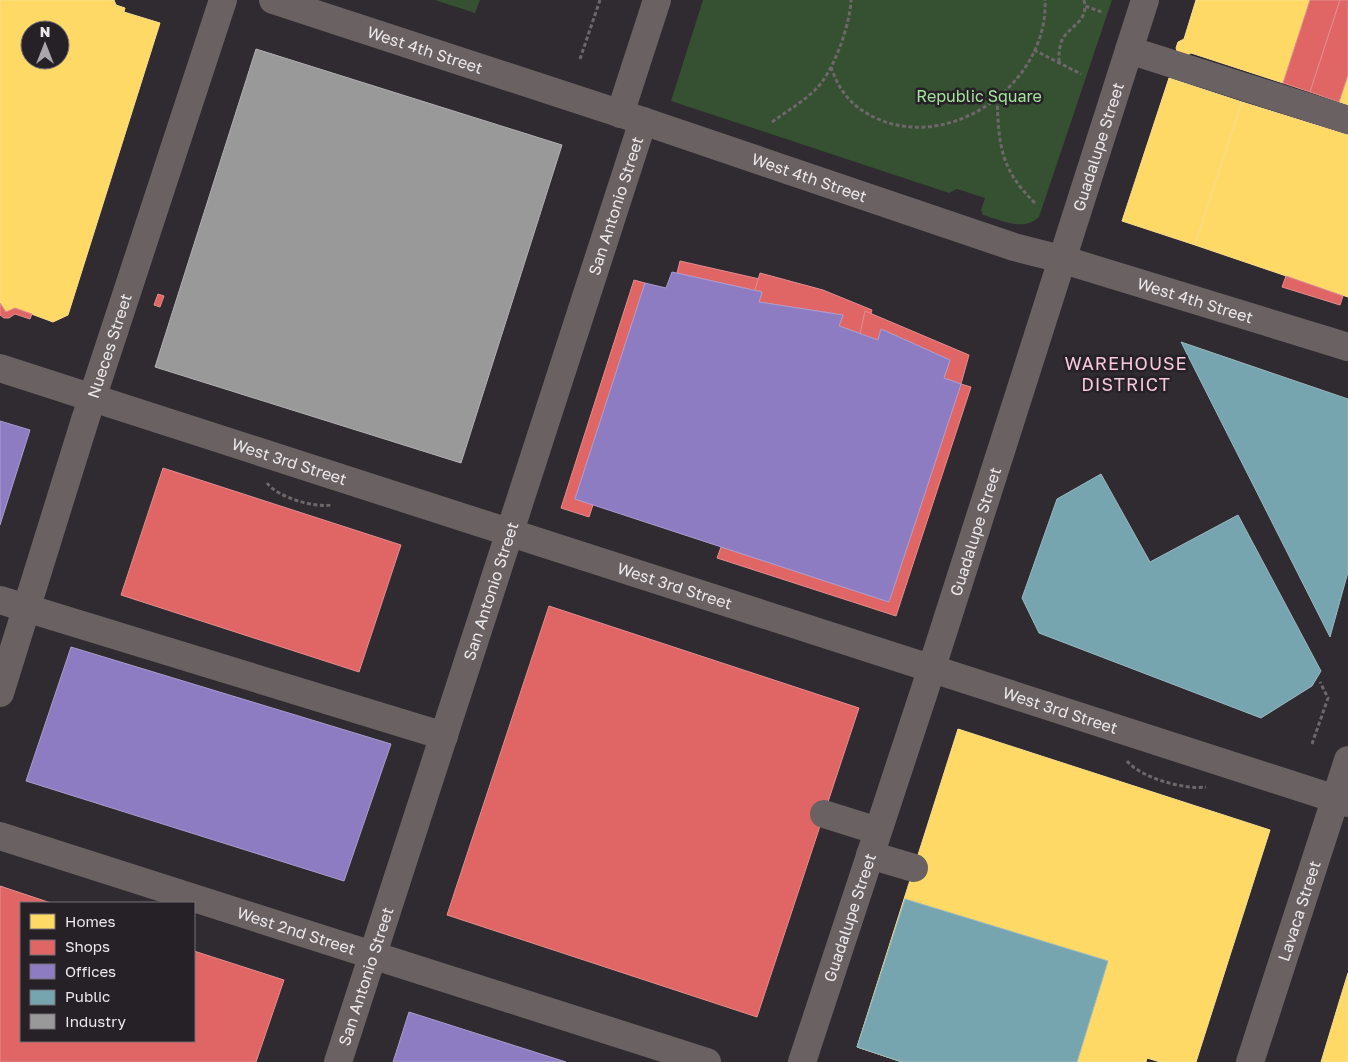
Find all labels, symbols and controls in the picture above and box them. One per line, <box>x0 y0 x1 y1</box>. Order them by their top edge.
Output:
north arrow <box>20 20 70 70</box>
street label: West 4th Street <box>365 22 485 78</box>
text: N <box>40 23 50 40</box>
street label: Guadalupe Street <box>1068 80 1128 214</box>
park label: Republic Square <box>916 86 1042 106</box>
street label: San Antonio Street <box>584 134 647 278</box>
street label: West 4th Street <box>749 149 870 206</box>
street label: West 4th Street <box>1135 273 1256 327</box>
street label: Nueces Street <box>83 291 136 401</box>
district label: WAREHOUSE DISTRICT <box>1064 352 1188 395</box>
street label: West 3rd Street <box>229 433 349 489</box>
street label: Guadalupe Street <box>945 465 1005 599</box>
street label: San Antonio Street <box>459 519 522 663</box>
street label: West 3rd Street <box>615 558 735 614</box>
street label: West 3rd Street <box>1000 682 1120 738</box>
street label: Guadalupe Street <box>819 851 880 985</box>
street label: Lavaca Street <box>1273 858 1325 964</box>
legend <box>20 902 195 1042</box>
street label: West 2nd Street <box>234 902 358 959</box>
street label: San Antonio Street <box>334 904 398 1048</box>
text: Homes <box>65 912 115 930</box>
text: Shops <box>65 937 110 955</box>
text: Offices <box>65 962 116 980</box>
text: Public <box>65 987 110 1005</box>
text: Industry <box>65 1012 126 1030</box>

